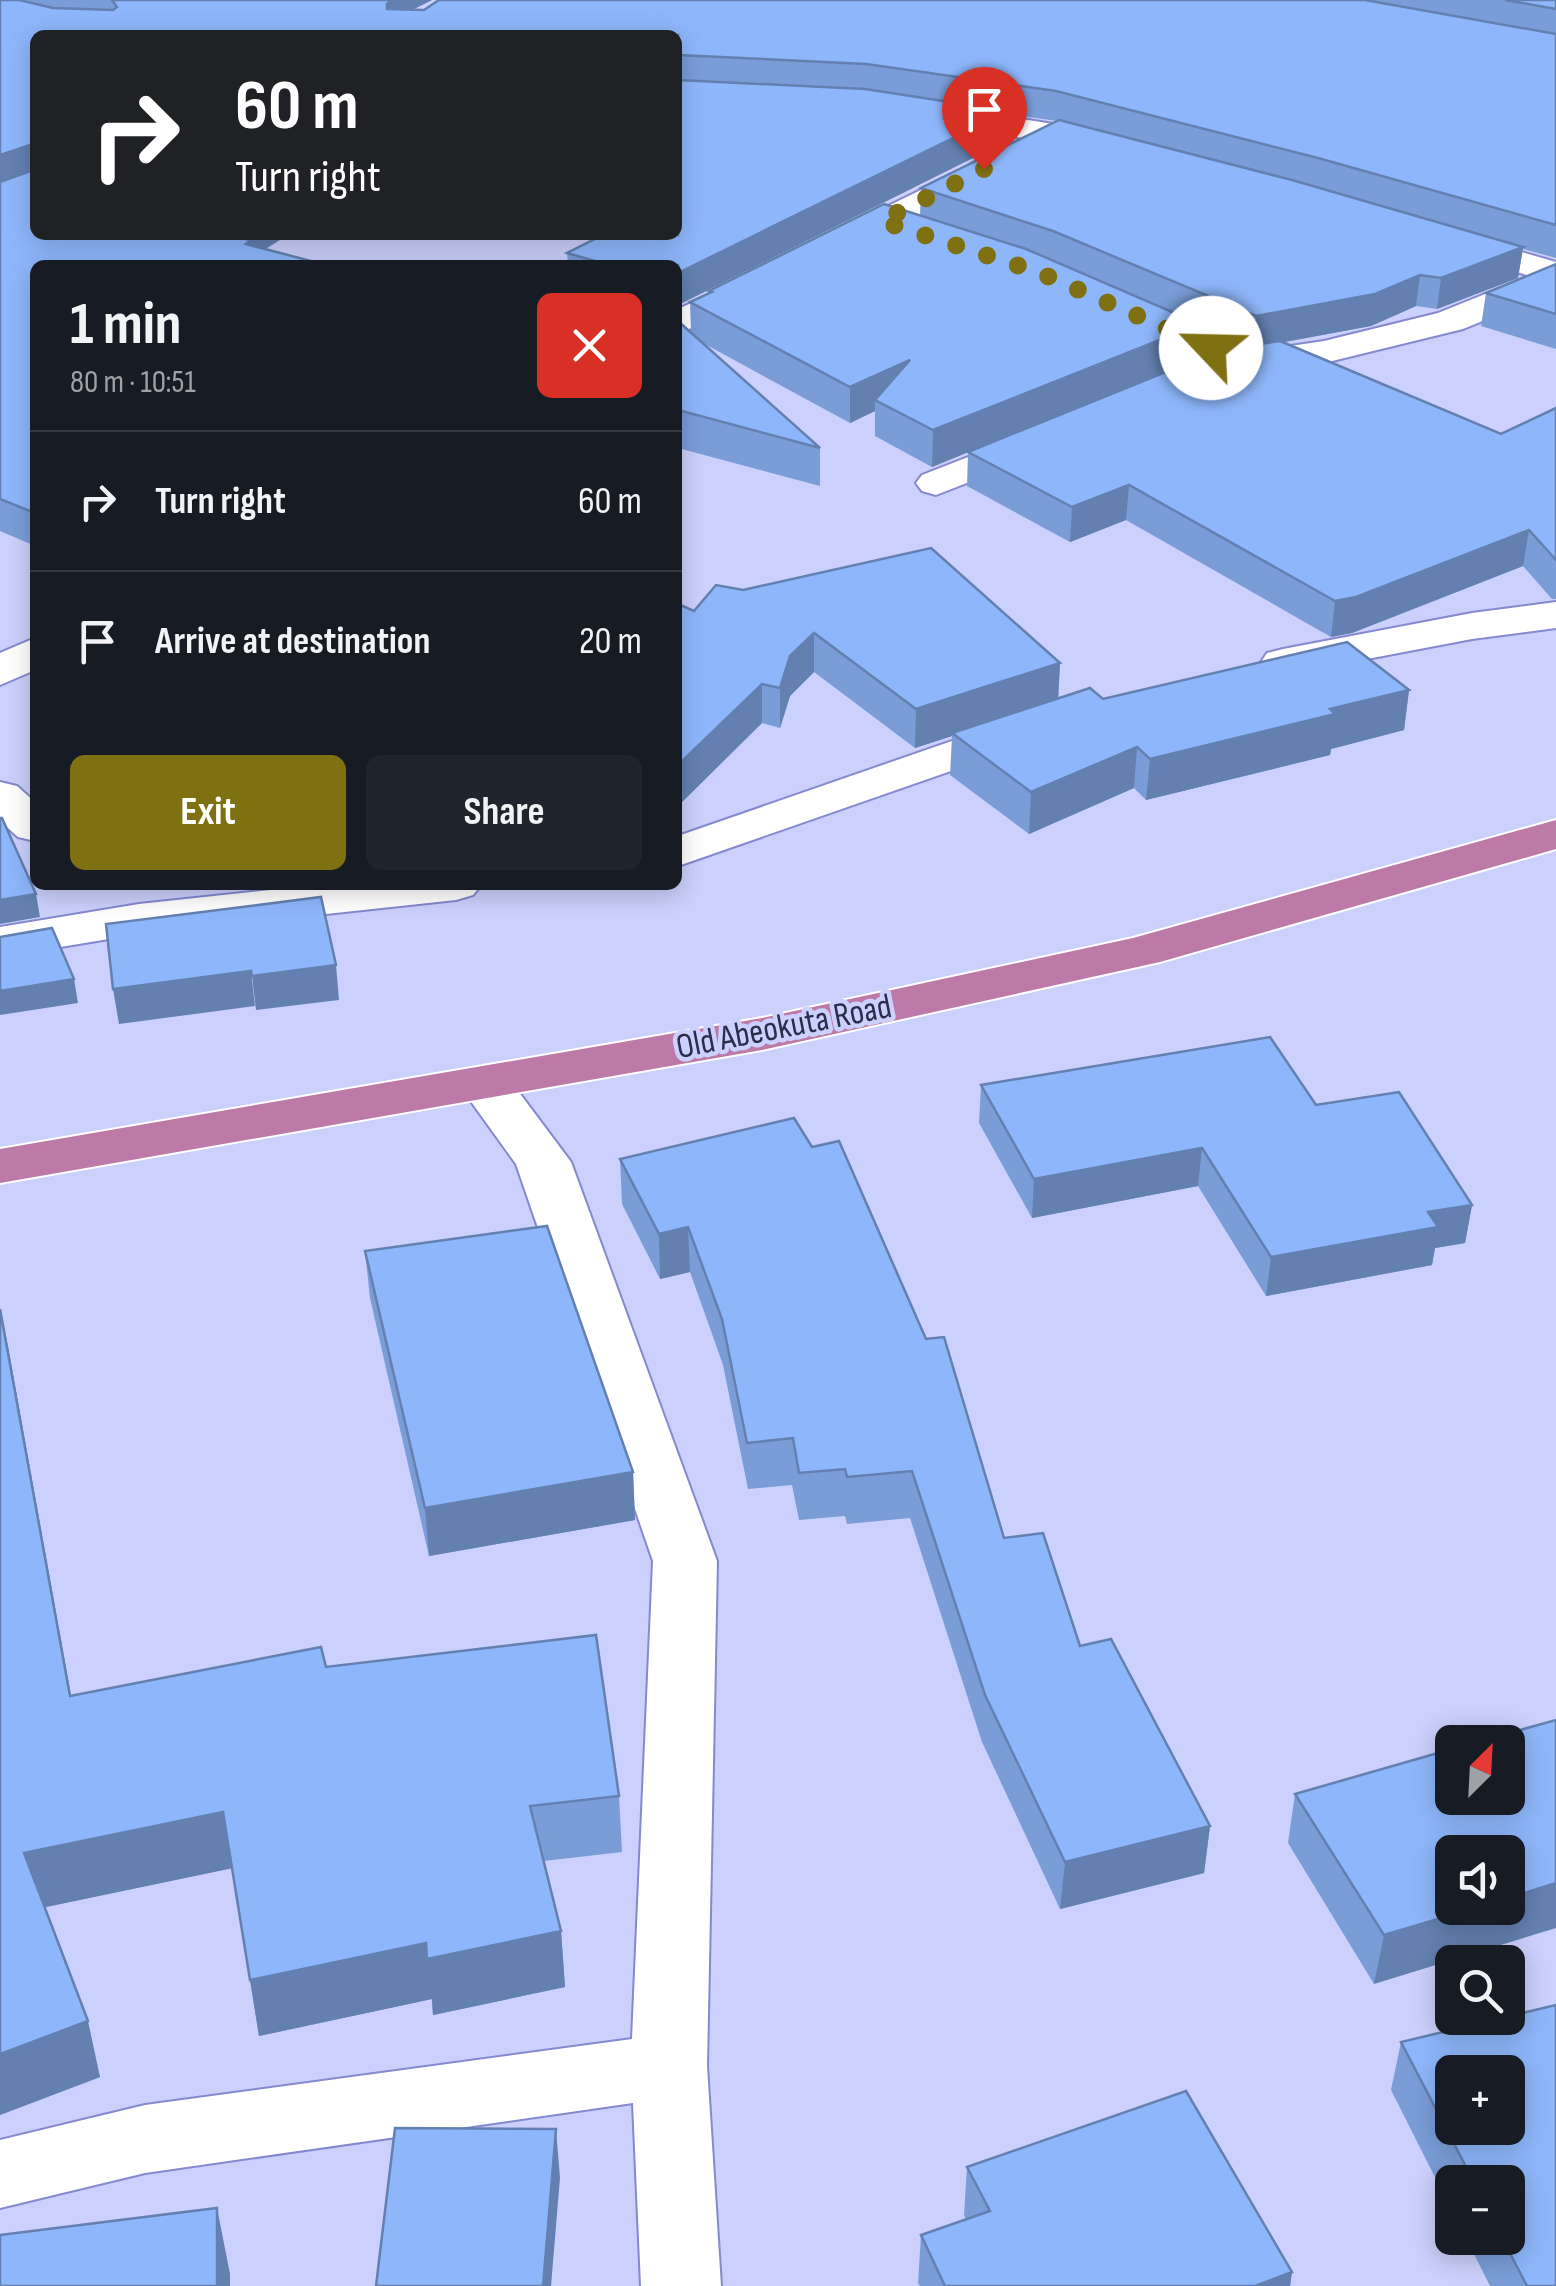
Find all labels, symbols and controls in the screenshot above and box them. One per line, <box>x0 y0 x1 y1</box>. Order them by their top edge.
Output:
text: 60 m <box>235 65 359 149</box>
pin <box>942 67 1027 170</box>
icon: right <box>70 70 200 200</box>
icon: arrive <box>957 82 1012 137</box>
text: Turn right <box>235 150 381 205</box>
text: 1 min <box>70 289 182 361</box>
button: close <box>537 293 642 398</box>
position arrow <box>1159 296 1263 400</box>
text: 80 m · 10:51 <box>70 363 196 402</box>
icon: right <box>70 474 125 529</box>
text: Turn right <box>155 479 286 524</box>
text: 60 m <box>578 479 642 524</box>
icon: arrive <box>70 614 125 669</box>
text: Arrive at destination <box>155 619 430 664</box>
text: 20 m <box>579 619 642 664</box>
button: Exit <box>70 755 346 870</box>
button: Share <box>366 755 642 870</box>
street label: Old Abeokuta Road <box>673 985 895 1069</box>
north arrow <box>1435 1725 1525 1815</box>
map controls <box>1435 1725 1525 2255</box>
button: sound <box>1435 1835 1525 1925</box>
button: search <box>1435 1945 1525 2035</box>
button: + <box>1435 2055 1525 2145</box>
button: − <box>1435 2165 1525 2255</box>

